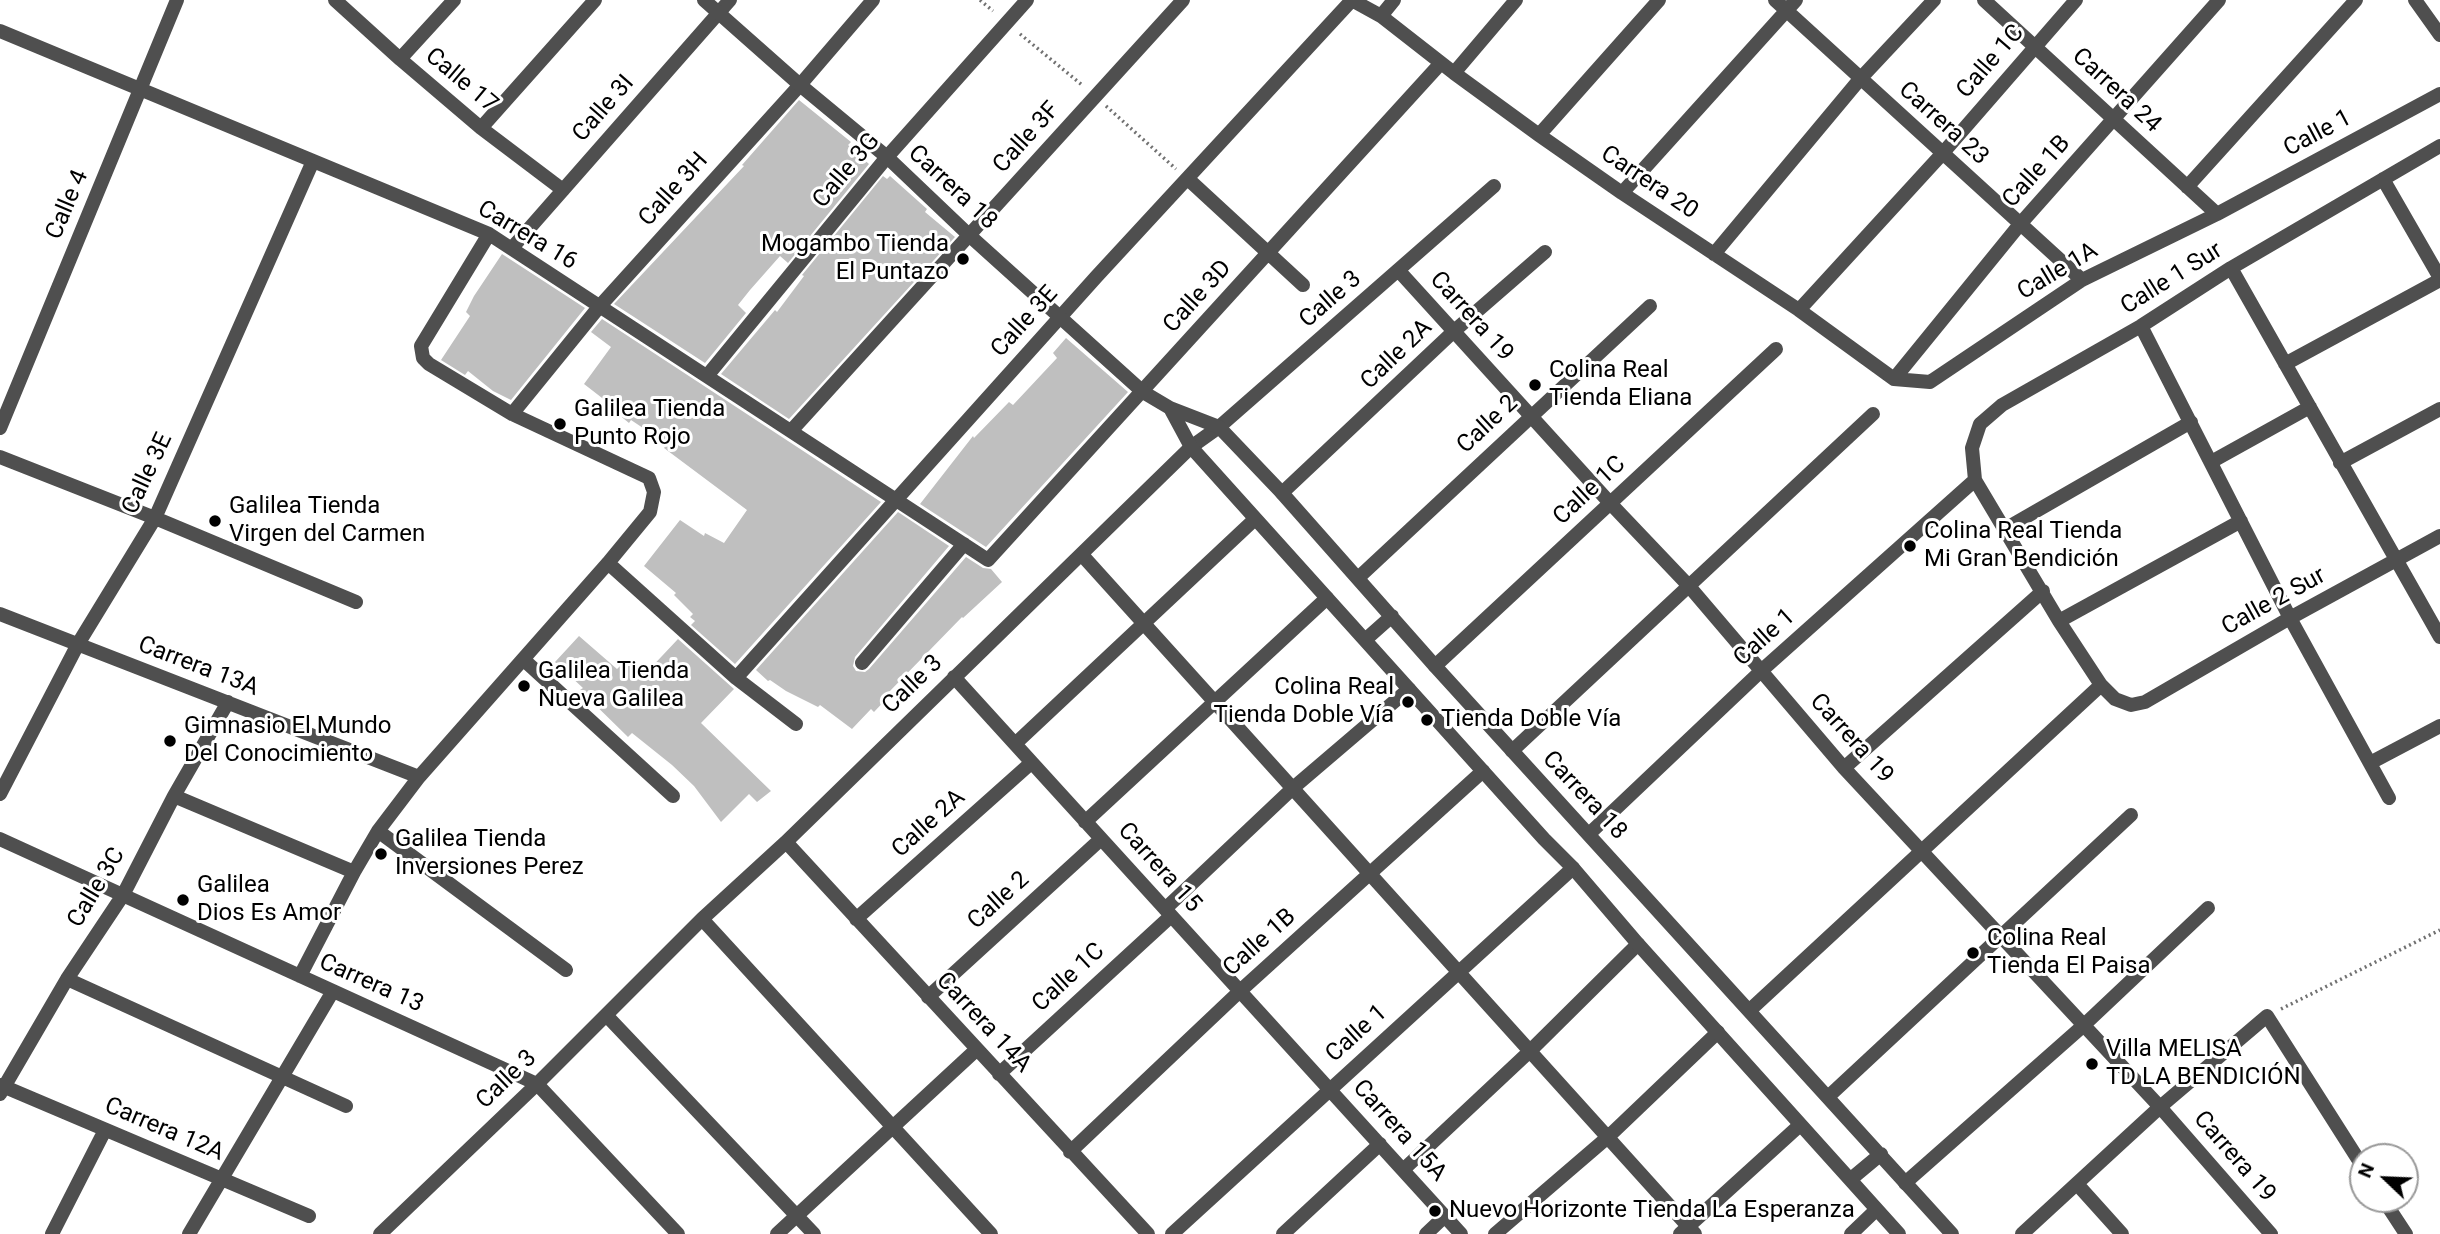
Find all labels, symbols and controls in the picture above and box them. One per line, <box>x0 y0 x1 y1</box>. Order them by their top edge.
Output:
street label: Calle 1C <box>1951 19 2031 105</box>
street label: Calle 17 <box>419 42 503 120</box>
street label: Carrera 24 <box>2066 43 2166 139</box>
street label: Calle 3I <box>567 70 641 148</box>
street label: Carrera 23 <box>1892 76 1994 172</box>
street label: Calle 3F <box>988 96 1066 180</box>
street label: Calle 1 <box>2279 104 2357 164</box>
street label: Calle 3G <box>807 128 887 214</box>
street label: Calle 1B <box>1997 130 2077 214</box>
street label: Carrera 18 <box>902 140 1002 236</box>
street label: Carrera 20 <box>1595 140 1703 226</box>
street label: Calle 3H <box>633 147 715 233</box>
street label: Calle 4 <box>41 166 95 244</box>
street label: Carrera 16 <box>472 195 582 277</box>
place label: Mogambo Tienda El Puntazo <box>761 231 949 287</box>
street label: Calle 1A <box>2013 237 2103 307</box>
street label: Calle 1 Sur <box>2116 237 2228 321</box>
marker: Mogambo Tienda El Puntazo <box>955 251 971 267</box>
street label: Calle 3D <box>1158 255 1238 339</box>
street label: Calle 3 <box>1294 265 1368 335</box>
street label: Carrera 19 <box>1423 266 1519 368</box>
street label: Calle 3E <box>985 280 1065 364</box>
street label: Calle 2A <box>1355 314 1439 396</box>
place label: Colina Real Tienda Eliana <box>1549 357 1692 413</box>
marker: Colina Real Tienda Eliana <box>1527 377 1543 393</box>
street label: Calle 2 <box>1452 390 1524 460</box>
place label: Galilea Tienda Punto Rojo <box>574 396 725 452</box>
marker: Galilea Tienda Punto Rojo <box>552 416 568 432</box>
street label: Calle 3E <box>117 429 179 519</box>
street label: Calle 1C <box>1548 450 1632 532</box>
place label: Galilea Tienda Virgen del Carmen <box>229 493 425 549</box>
marker: Galilea Tienda Virgen del Carmen <box>207 513 223 529</box>
place label: Colina Real Tienda Mi Gran Bendición <box>1924 518 2122 574</box>
marker: Colina Real Tienda Mi Gran Bendición <box>1902 538 1918 554</box>
street label: Calle 2 Sur <box>2217 562 2331 642</box>
street label: Calle 1 <box>1728 603 1802 673</box>
street label: Carrera 13A <box>134 631 262 703</box>
street label: Calle 3 <box>877 649 949 721</box>
place label: Galilea Tienda Nueva Galilea <box>538 658 689 714</box>
place label: Colina Real Tienda Doble Vía <box>1214 674 1394 730</box>
marker: Galilea Tienda Nueva Galilea <box>516 678 532 694</box>
street label: Carrera 19 <box>1803 688 1899 790</box>
marker: Colina Real Tienda Doble Vía <box>1400 694 1416 710</box>
place label: Tienda Doble Vía <box>1441 706 1621 734</box>
marker: Tienda Doble Vía <box>1419 712 1435 728</box>
place label: Gimnasio El Mundo Del Conocimiento <box>184 713 391 769</box>
marker: Gimnasio El Mundo Del Conocimiento <box>162 733 178 749</box>
street label: Carrera 18 <box>1536 746 1632 846</box>
street label: Calle 2A <box>887 784 971 864</box>
street label: Carrera 15 <box>1111 817 1207 919</box>
place label: Galilea Tienda Inversiones Perez <box>395 826 584 882</box>
street label: Calle 3C <box>62 843 132 933</box>
marker: Galilea Tienda Inversiones Perez <box>373 846 389 862</box>
street label: Calle 2 <box>962 866 1036 936</box>
place label: Galilea Dios Es Amor <box>197 872 341 928</box>
marker: Galilea Dios Es Amor <box>175 892 191 908</box>
street label: Calle 1B <box>1218 903 1302 983</box>
place label: Colina Real Tienda El Paisa <box>1987 925 2150 981</box>
street label: Calle 1C <box>1027 937 1111 1019</box>
marker: Colina Real Tienda El Paisa <box>1965 945 1981 961</box>
street label: Carrera 13 <box>314 948 428 1020</box>
street label: Carrera 14A <box>929 967 1037 1079</box>
street label: Calle 1 <box>1320 999 1394 1069</box>
place label: Villa MELISA TD LA BENDICIÓN <box>2106 1036 2301 1092</box>
street label: Calle 3 <box>471 1044 543 1116</box>
marker: Villa MELISA TD LA BENDICIÓN <box>2084 1056 2100 1072</box>
street label: Carrera 15A <box>1346 1074 1452 1188</box>
street label: Carrera 12A <box>100 1092 228 1168</box>
street label: Carrera 19 <box>2187 1106 2281 1208</box>
north arrow <box>2349 1143 2419 1213</box>
text: N <box>2353 1160 2379 1181</box>
place label: Nuevo Horizonte Tienda La Esperanza <box>1449 1197 1855 1225</box>
marker: Nuevo Horizonte Tienda La Esperanza <box>1427 1203 1443 1219</box>

